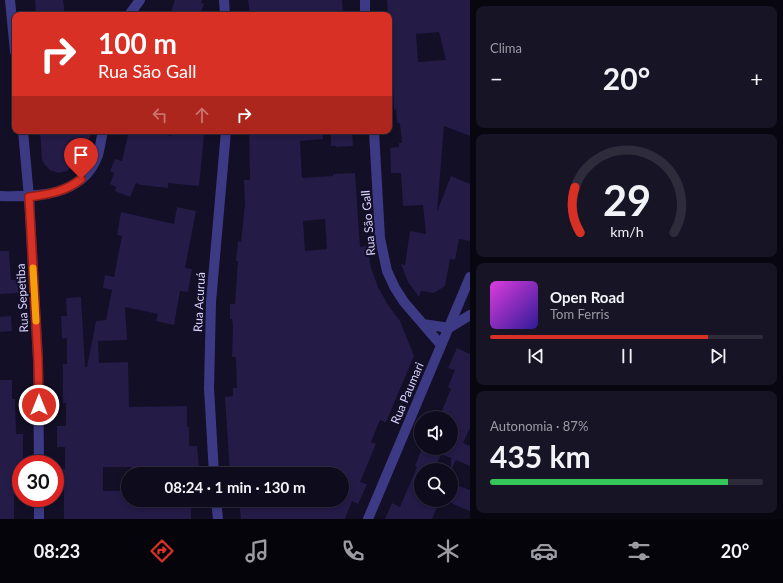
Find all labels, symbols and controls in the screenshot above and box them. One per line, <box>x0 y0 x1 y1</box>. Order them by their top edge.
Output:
text: 100 m <box>98 26 177 60</box>
icon: right <box>32 28 84 80</box>
text: Clima <box>490 40 522 56</box>
text: Rua São Gall <box>98 60 196 82</box>
text: 20° <box>603 60 650 96</box>
text: − <box>490 65 503 92</box>
text: + <box>750 65 763 92</box>
icon: left <box>149 104 171 126</box>
icon: ahead <box>191 104 213 126</box>
icon: right <box>233 104 255 126</box>
pin <box>64 138 98 179</box>
icon: arrive <box>70 144 92 166</box>
text: 29 <box>602 175 651 225</box>
street label: Rua São Gall <box>358 190 378 256</box>
text: km/h <box>610 223 643 240</box>
street label: Rua Sepetiba <box>13 263 31 333</box>
street label: Rua Acuruá <box>190 272 208 332</box>
text: Open Road <box>550 288 625 306</box>
text: Tom Ferris <box>550 306 609 322</box>
icon: previous <box>525 345 547 367</box>
icon: pause <box>616 345 638 367</box>
icon: next <box>707 345 729 367</box>
street label: Rua Paumari <box>387 360 427 426</box>
position arrow <box>18 384 60 426</box>
map controls <box>414 411 458 507</box>
button: sound <box>414 411 458 455</box>
text: Autonomia · 87% <box>490 418 588 434</box>
text: 435 km <box>490 438 591 474</box>
speed limit sign: 30 <box>12 455 64 507</box>
button: search <box>414 463 458 507</box>
text: 08:24 · 1 min · 130 m <box>165 478 305 496</box>
icon: directions <box>148 537 176 565</box>
icon: music <box>243 537 271 565</box>
icon: phone <box>339 537 367 565</box>
icon: climate <box>434 537 462 565</box>
icon: car <box>530 537 558 565</box>
icon: filters <box>625 537 653 565</box>
text: 08:23 <box>34 540 80 562</box>
text: 20° <box>721 540 749 562</box>

